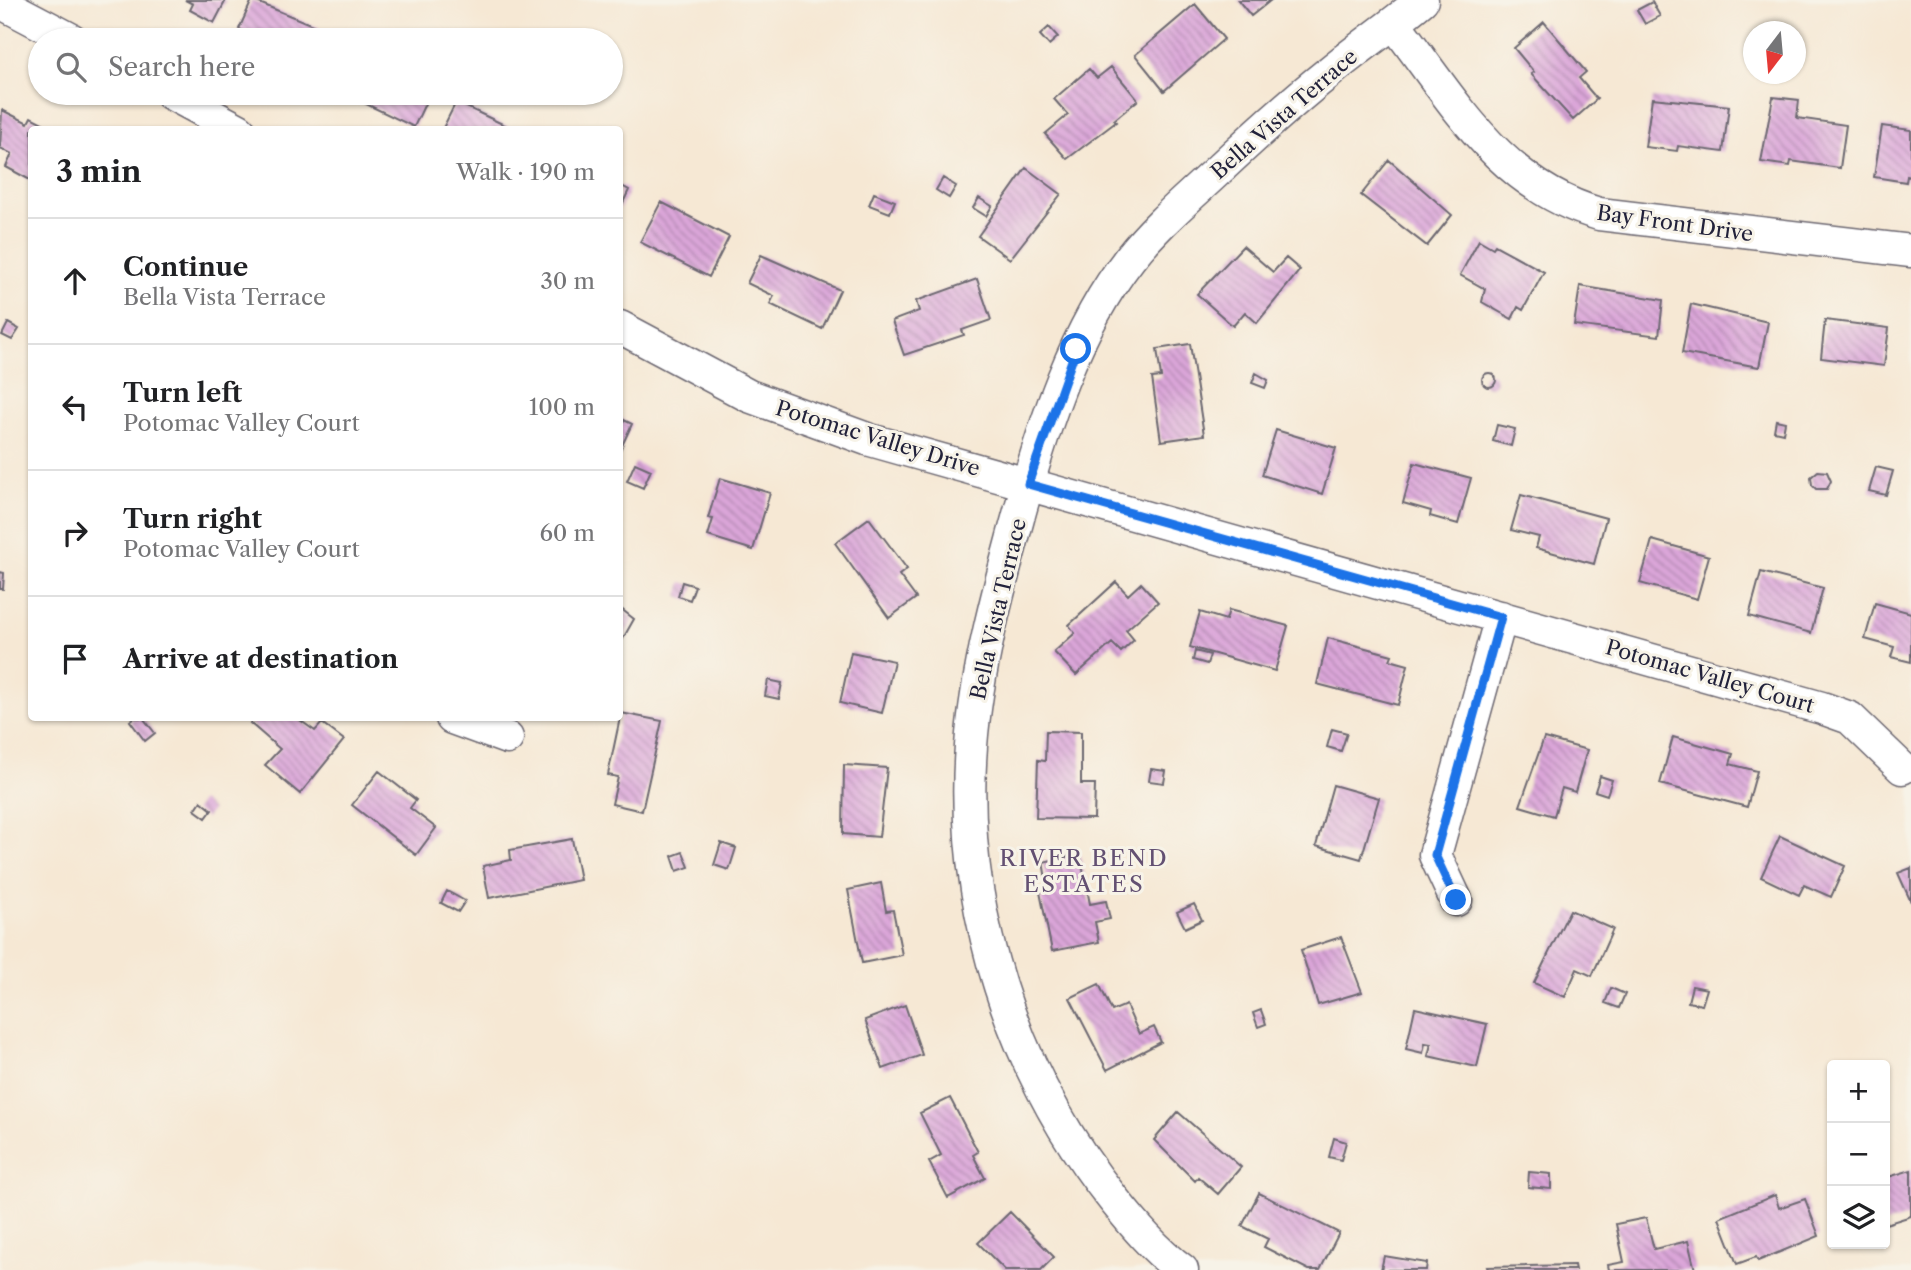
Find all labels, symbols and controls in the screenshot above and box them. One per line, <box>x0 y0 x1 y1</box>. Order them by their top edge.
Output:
north arrow <box>1743 21 1806 84</box>
search box <box>28 28 623 105</box>
street label: Bella Vista Terrace <box>1206 44 1362 184</box>
icon: search <box>52 48 90 86</box>
text: Search here <box>108 51 255 83</box>
text: 3 min <box>56 153 142 190</box>
text: Walk · 190 m <box>456 158 595 186</box>
street label: Bay Front Drive <box>1595 200 1755 246</box>
text: Continue <box>123 251 248 283</box>
icon: ahead <box>56 262 94 300</box>
text: 30 m <box>540 267 595 295</box>
text: Bella Vista Terrace <box>123 283 326 311</box>
route start <box>1060 333 1091 364</box>
text: Turn left <box>123 377 242 409</box>
icon: left <box>56 388 94 426</box>
text: 100 m <box>529 393 595 421</box>
street label: Potomac Valley Drive <box>773 395 983 481</box>
text: Potomac Valley Court <box>123 409 360 437</box>
text: Turn right <box>123 503 262 535</box>
icon: right <box>56 514 94 552</box>
street label: Bella Vista Terrace <box>965 516 1031 702</box>
text: 60 m <box>539 519 595 547</box>
text: Potomac Valley Court <box>123 535 360 563</box>
street label: Potomac Valley Court <box>1603 634 1818 718</box>
icon: arrive <box>56 640 94 678</box>
text: Arrive at destination <box>123 643 398 675</box>
district label: RIVER BEND ESTATES <box>999 844 1169 898</box>
route end <box>1440 884 1471 915</box>
map controls <box>1827 1060 1890 1249</box>
button: + <box>1827 1060 1890 1123</box>
button: − <box>1827 1123 1890 1186</box>
button: layers <box>1827 1186 1890 1249</box>

